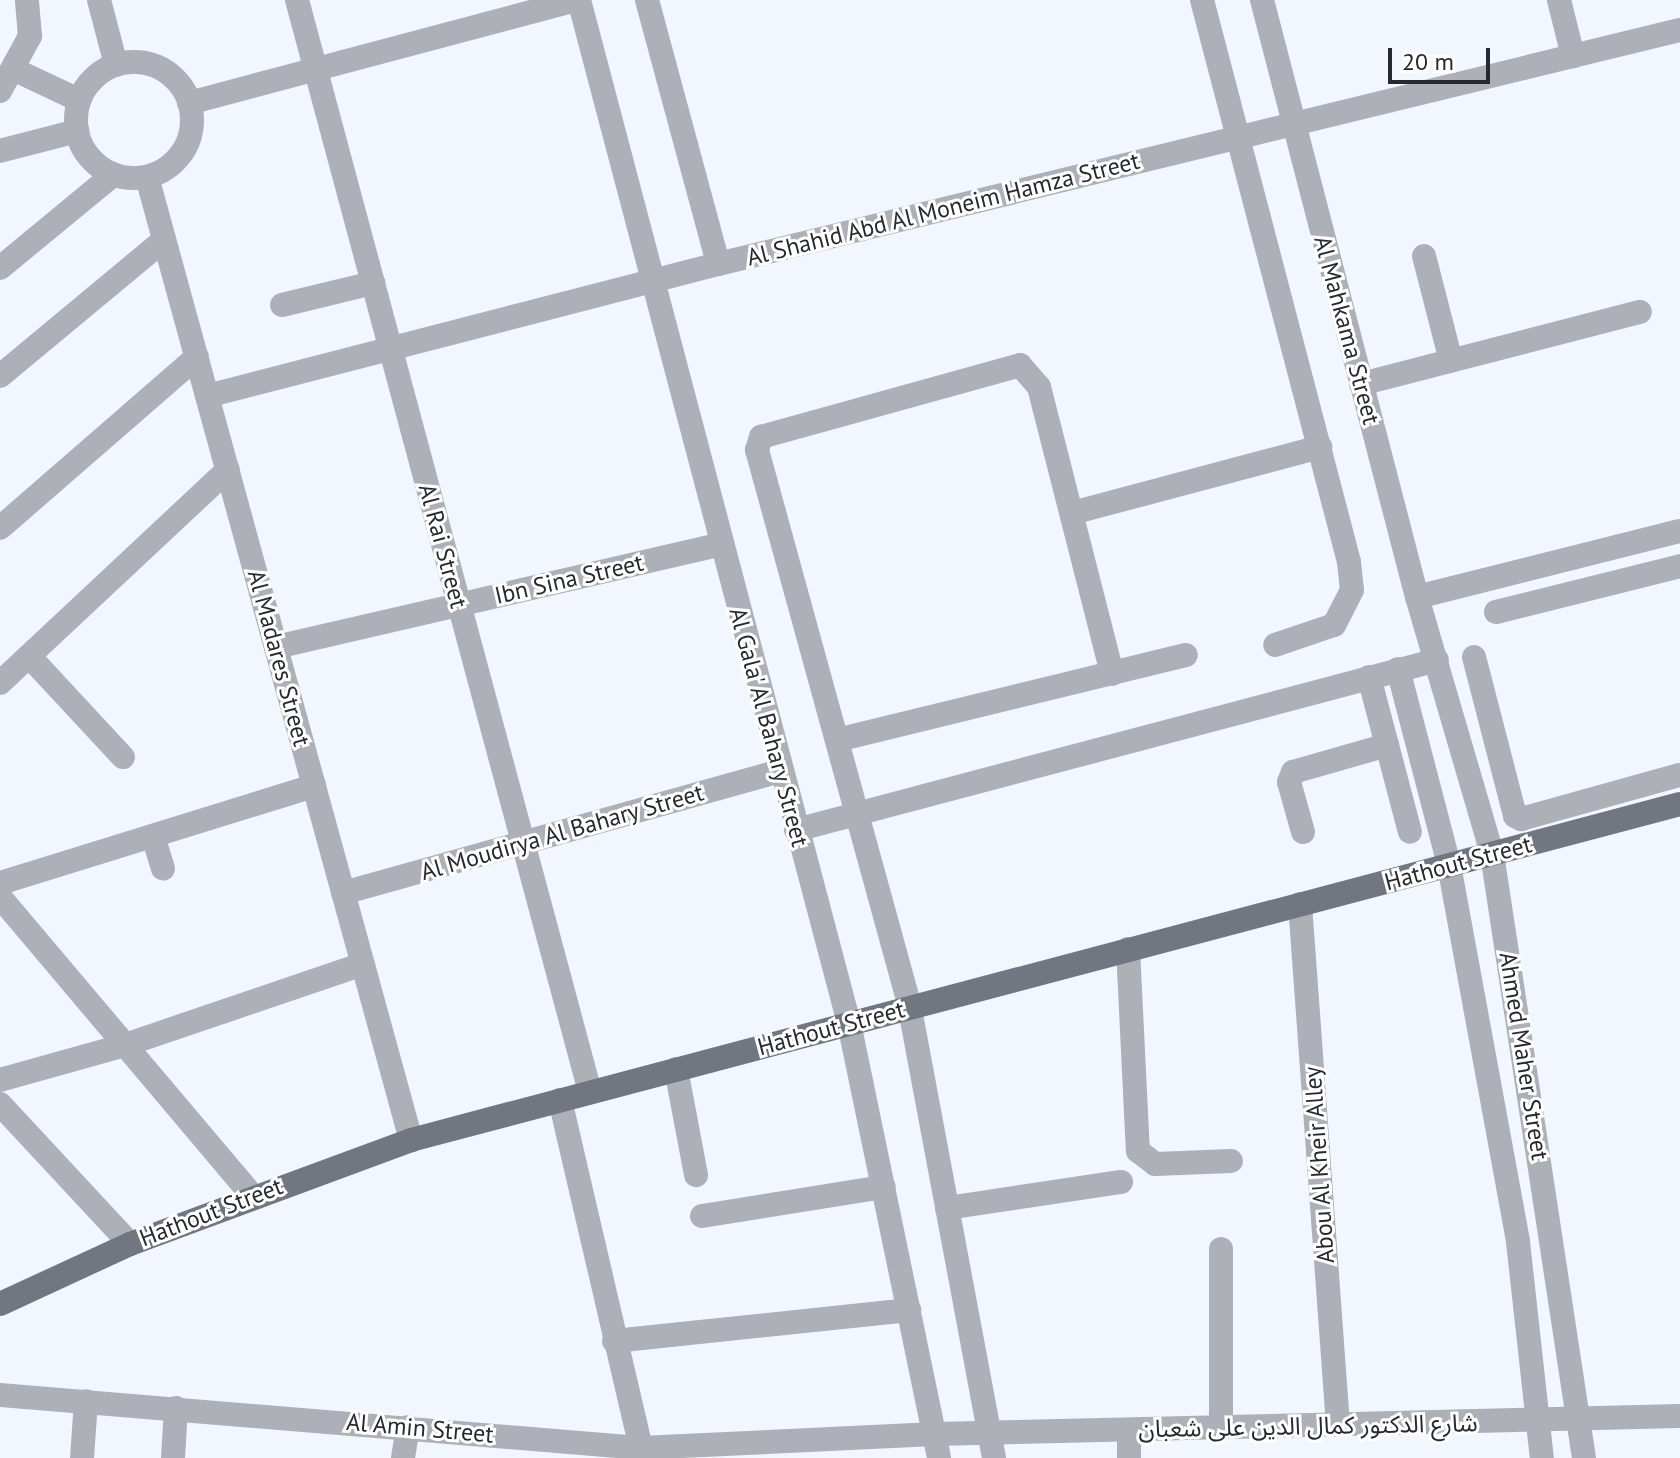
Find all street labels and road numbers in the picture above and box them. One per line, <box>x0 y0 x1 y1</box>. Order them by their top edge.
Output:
street label: Al Shahid Abd Al Moneim Hamza Street <box>743 146 1143 272</box>
street label: Al Mahkama Street <box>1308 233 1386 427</box>
street label: Al Rai Street <box>413 481 473 611</box>
street label: Ibn Sina Street <box>492 548 646 610</box>
street label: Al Madares Street <box>242 567 316 749</box>
street label: Al Gala' Al Bahary Street <box>723 603 815 851</box>
street label: Al Moudirya Al Bahary Street <box>416 778 708 886</box>
street label: Hathout Street <box>1381 830 1535 896</box>
street label: Ahmed Maher Street <box>1493 950 1555 1162</box>
street label: Hathout Street <box>754 995 908 1061</box>
street label: Abou Al Kheir Alley <box>1298 1065 1340 1265</box>
street label: Hathout Street <box>135 1172 287 1252</box>
street label: Al Amin Street <box>345 1407 495 1449</box>
street label: شارع الدكتور كمال الدين على شعبان <box>1138 1409 1478 1443</box>

